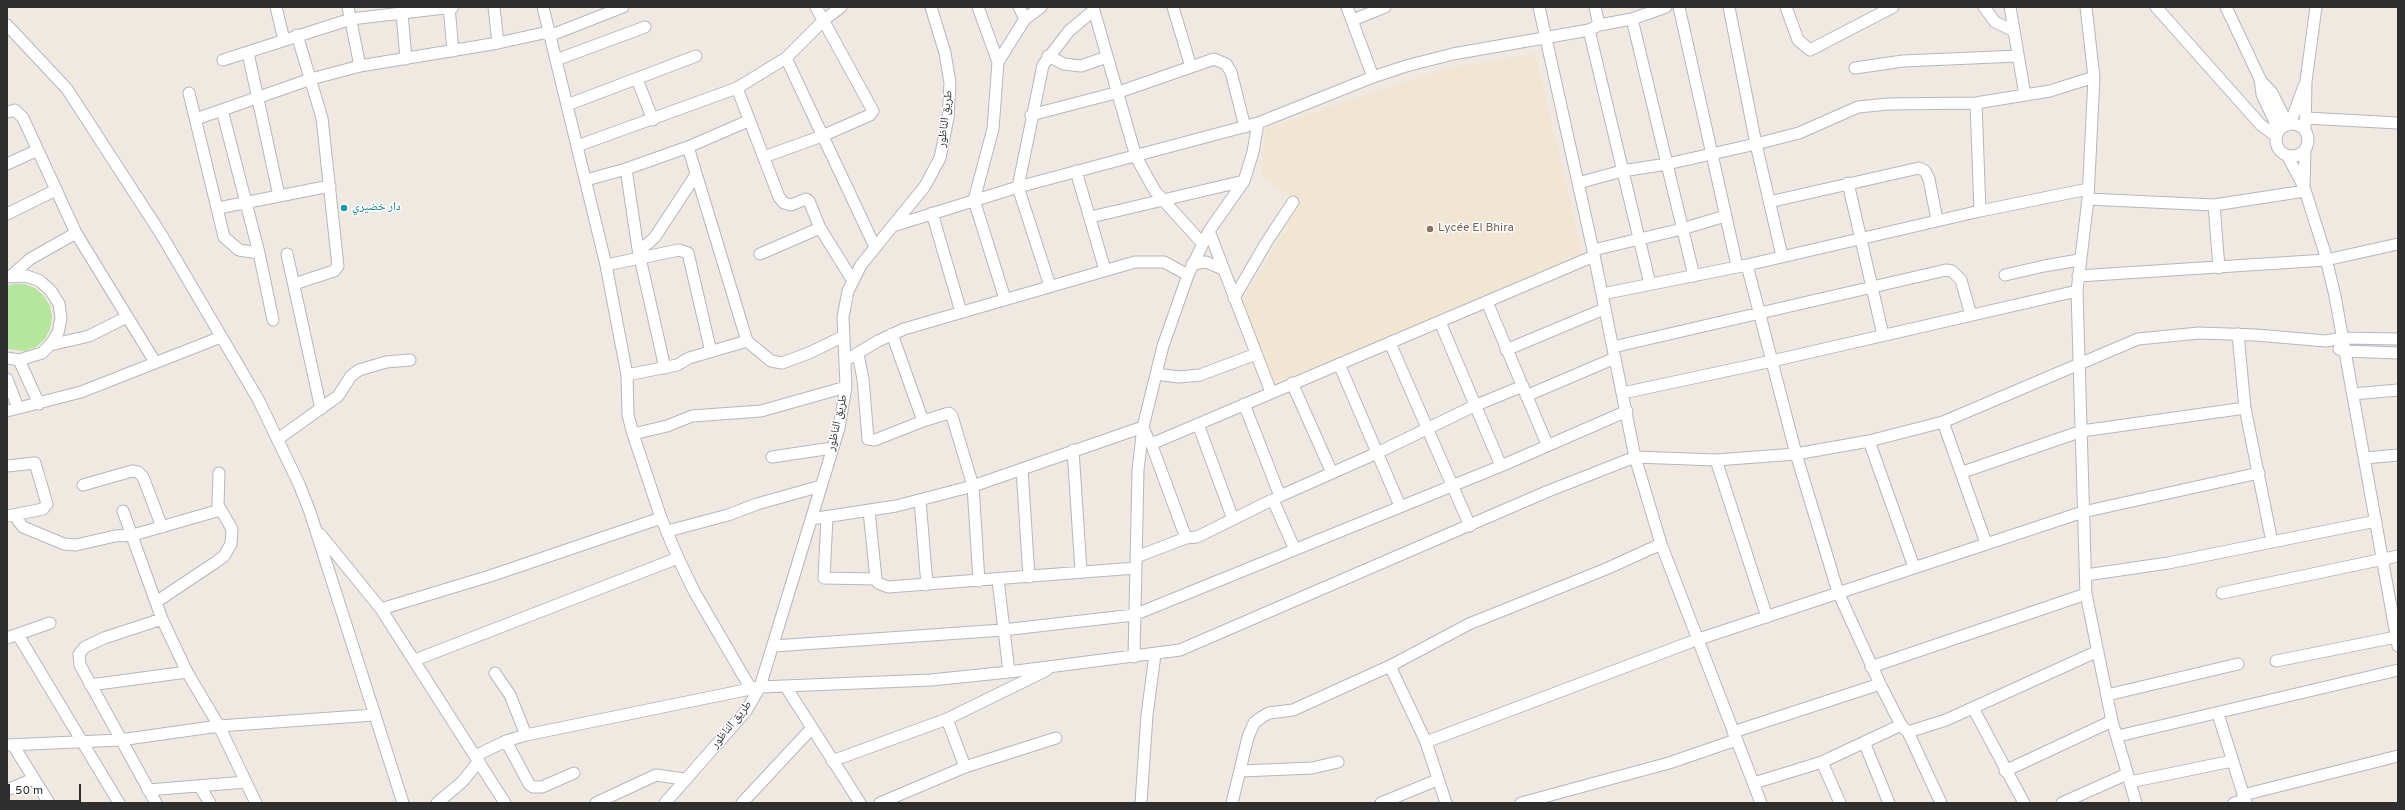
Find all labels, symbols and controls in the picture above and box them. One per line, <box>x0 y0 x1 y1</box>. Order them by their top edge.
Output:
street label: طريق الناظور <box>935 90 957 148</box>
place label: دار خضيري <box>352 201 401 215</box>
marker: دار خضيري <box>339 203 349 213</box>
place label: Lycée El Bhira <box>1438 222 1514 236</box>
marker: Lycée El Bhira <box>1425 224 1435 234</box>
street label: طريق الناظور <box>825 393 851 453</box>
street label: طريق الناظور <box>708 698 756 752</box>
scale bar <box>10 776 83 802</box>
text: 50 m <box>15 783 43 799</box>

